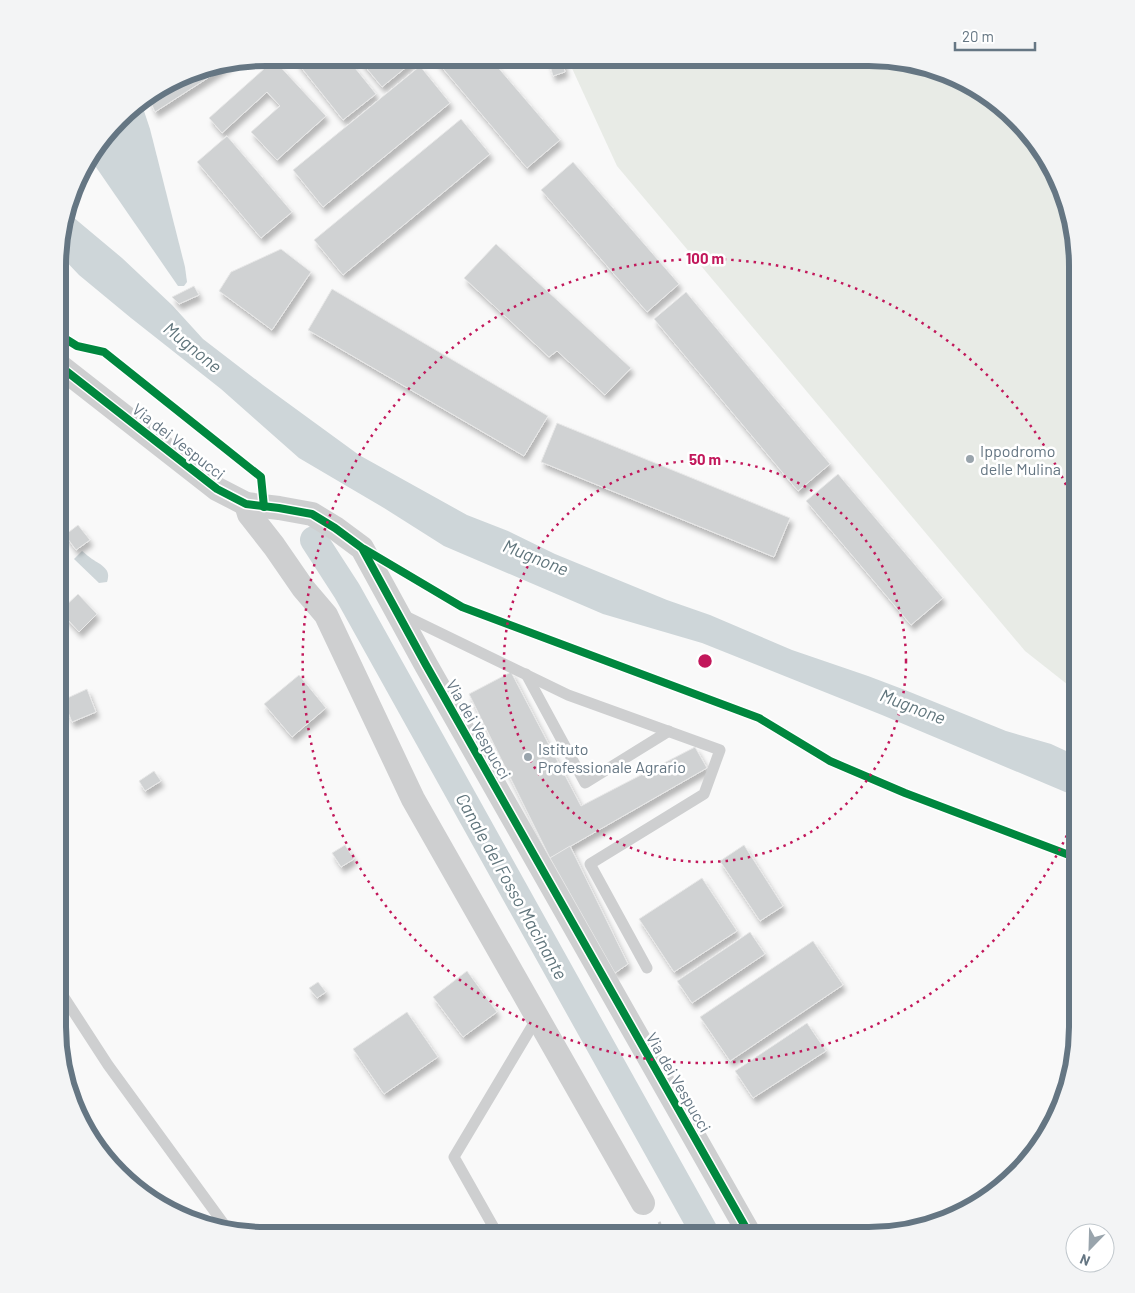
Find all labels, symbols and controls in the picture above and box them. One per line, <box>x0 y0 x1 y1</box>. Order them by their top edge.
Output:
scale bar <box>955 20 1035 52</box>
text: 20 m <box>962 27 994 45</box>
text: 100 m <box>686 249 724 267</box>
water label: Mugnone <box>159 317 227 377</box>
street label: Via dei Vespucci <box>129 399 229 483</box>
place label: Ippodromo delle Mulina <box>980 441 1061 478</box>
text: 50 m <box>689 450 721 468</box>
marker: Ippodromo delle Mulina <box>964 453 976 465</box>
water label: Mugnone <box>500 534 572 580</box>
centre of rings <box>696 652 714 670</box>
street label: Via dei Vespucci <box>443 676 515 782</box>
water label: Mugnone <box>877 683 949 729</box>
place label: Istituto Professionale Agrario <box>538 739 686 776</box>
marker: Istituto Professionale Agrario <box>522 751 534 763</box>
water label: Canale del Fosso Macinante <box>452 789 572 983</box>
street label: Via dei Vespucci <box>643 1029 715 1135</box>
north arrow <box>1065 1223 1115 1273</box>
text: N <box>1077 1251 1092 1270</box>

